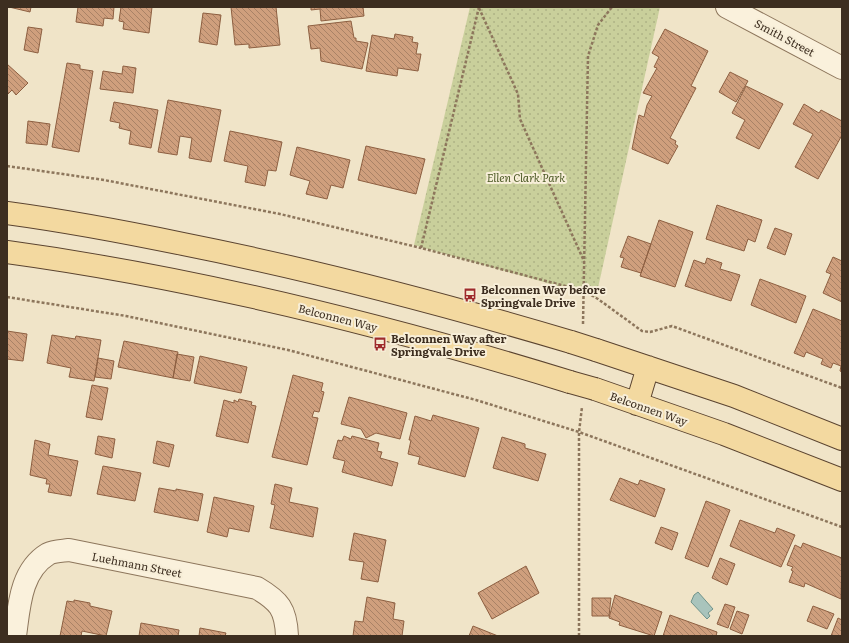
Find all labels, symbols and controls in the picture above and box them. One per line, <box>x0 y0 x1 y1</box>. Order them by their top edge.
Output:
street label: Smith Street <box>752 14 818 60</box>
park label: Ellen Clark Park <box>487 169 565 185</box>
place label: Belconnen Way before Springvale Drive <box>481 281 606 310</box>
bus stop icon: Belconnen Way before Springvale Drive <box>462 287 478 303</box>
street label: Belconnen Way <box>297 299 380 335</box>
place label: Belconnen Way after Springvale Drive <box>391 330 506 359</box>
bus stop icon: Belconnen Way after Springvale Drive <box>372 336 388 352</box>
street label: Belconnen Way <box>608 387 691 429</box>
street label: Luehmann Street <box>91 547 184 581</box>

